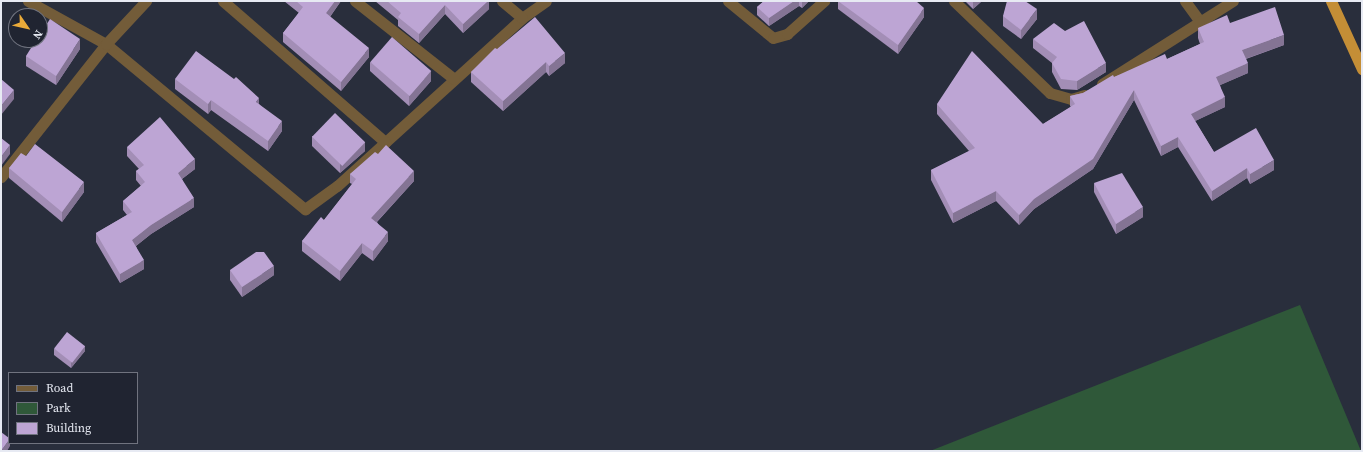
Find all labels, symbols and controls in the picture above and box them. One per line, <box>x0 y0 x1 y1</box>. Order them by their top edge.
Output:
north arrow <box>8 8 48 48</box>
text: N <box>29 27 46 42</box>
legend <box>8 372 138 444</box>
text: Road <box>46 380 73 396</box>
text: Park <box>46 400 71 416</box>
text: Building <box>46 420 91 436</box>

